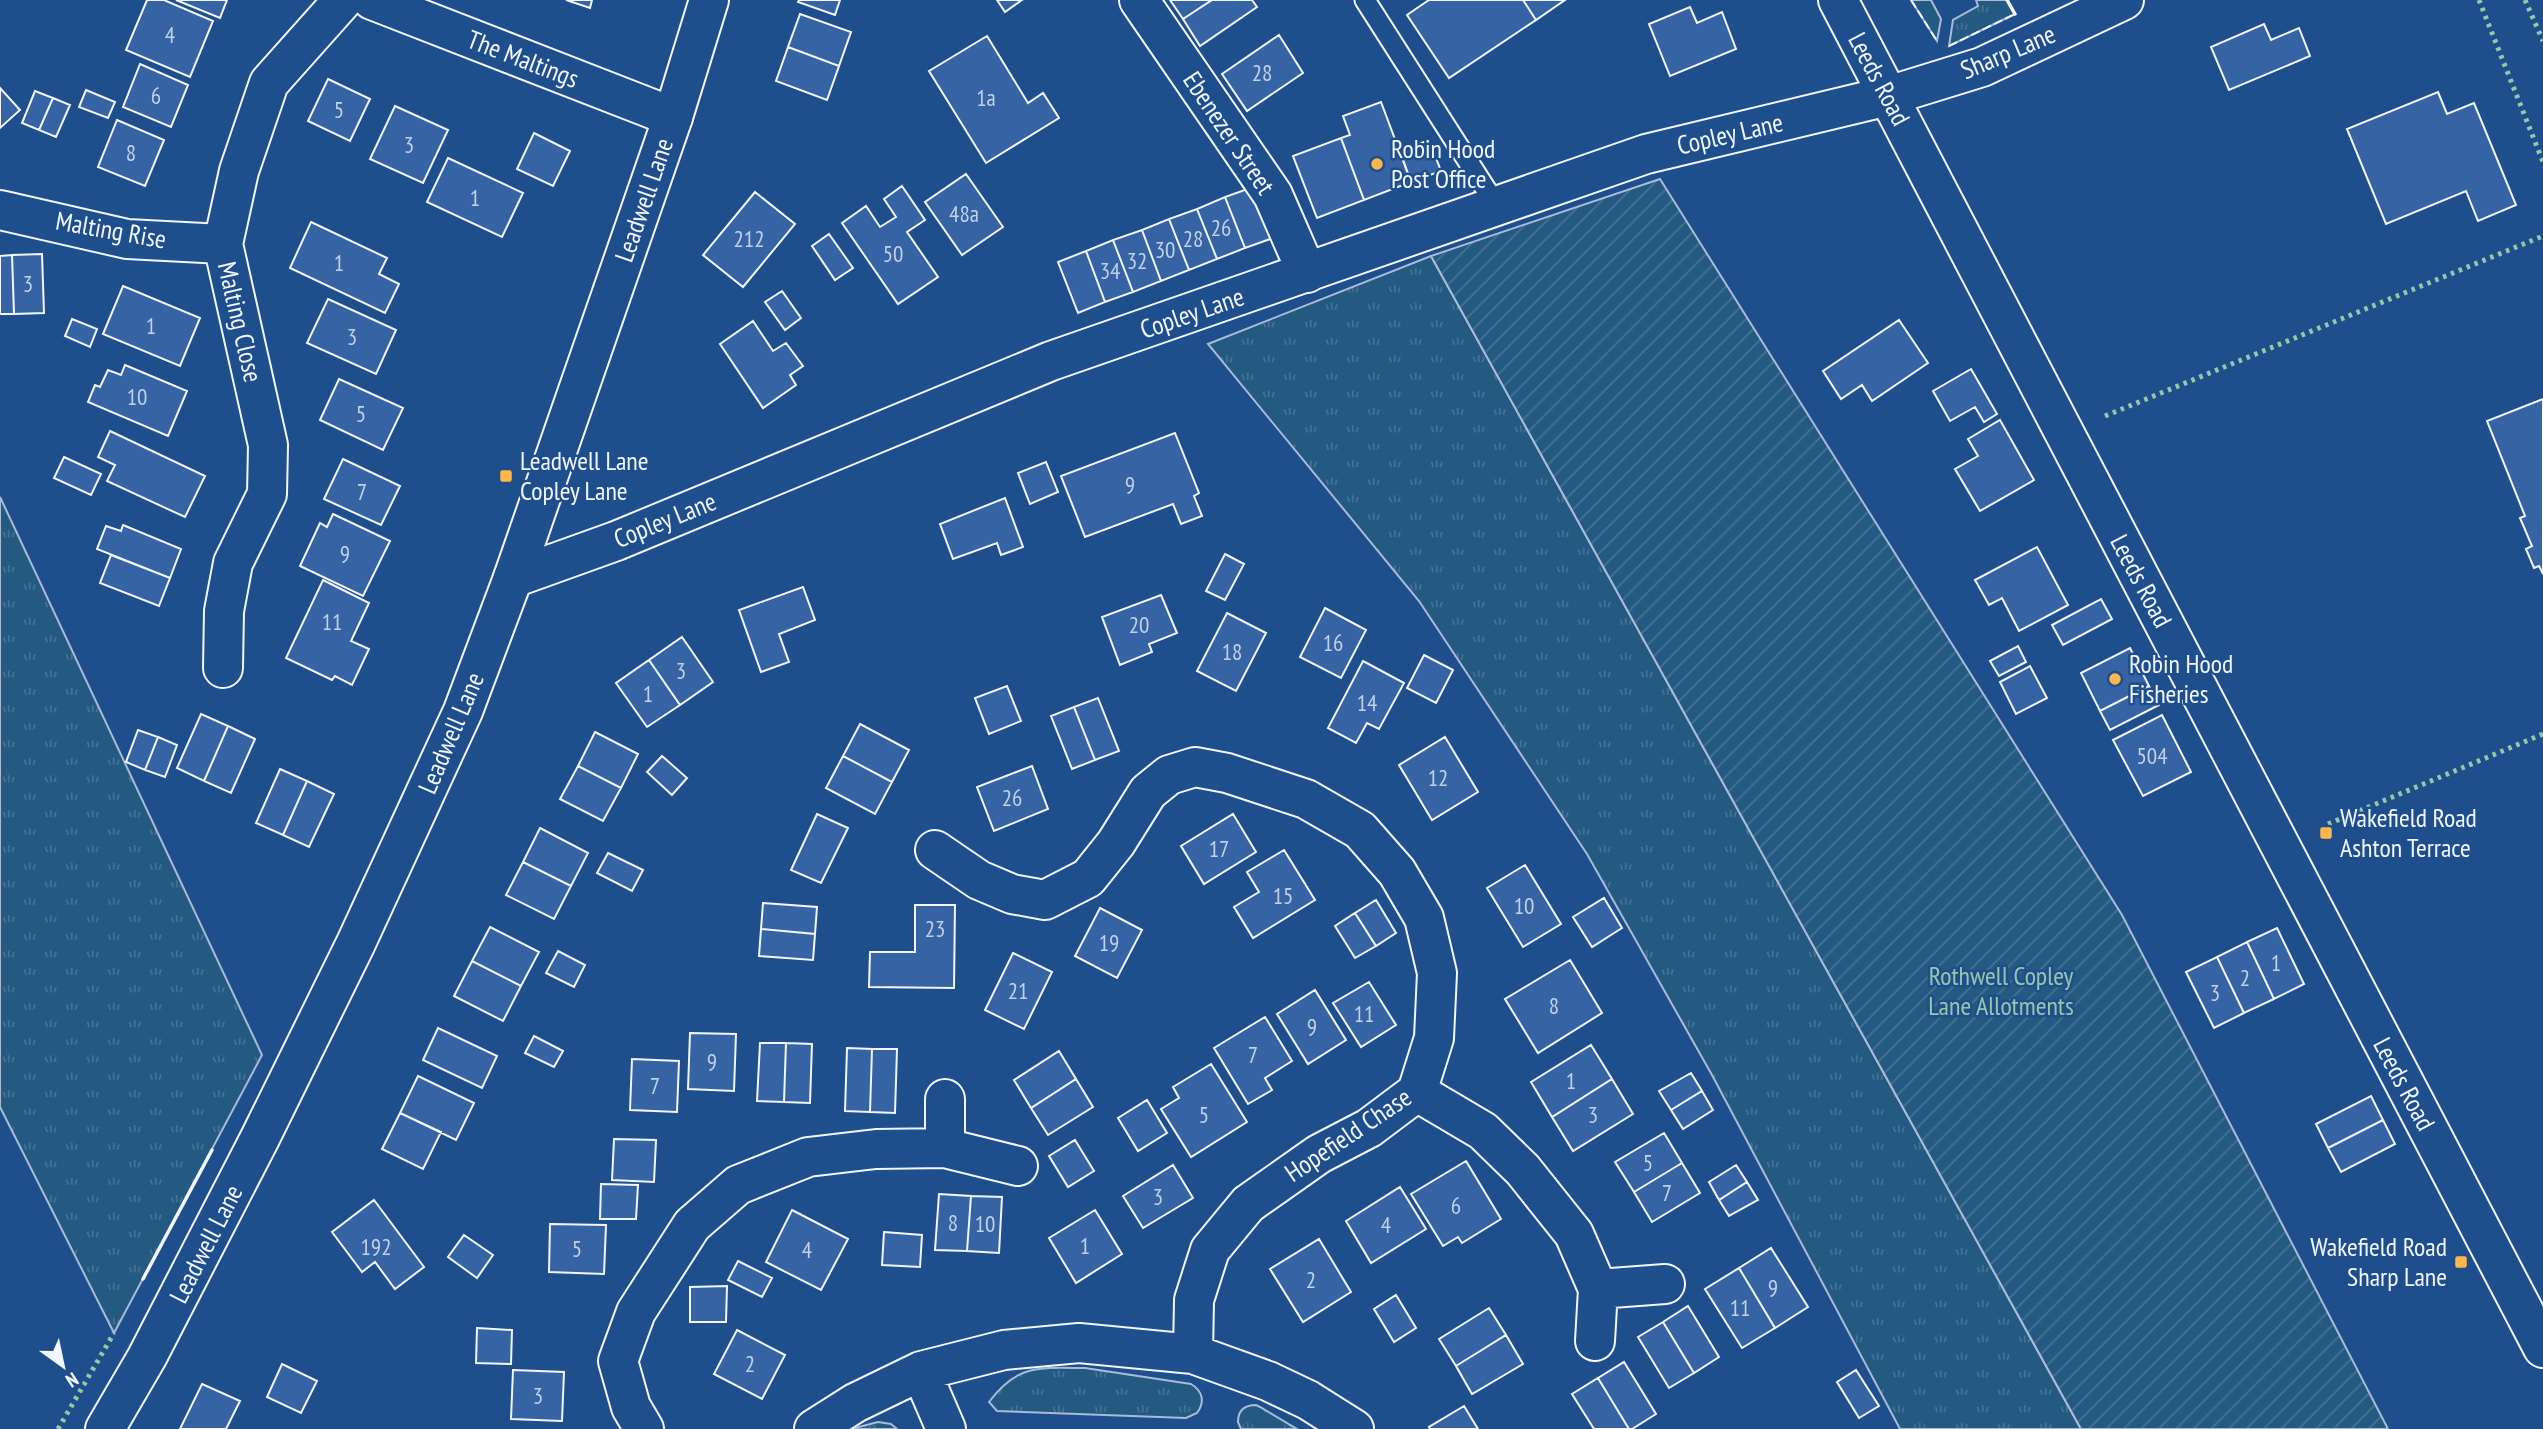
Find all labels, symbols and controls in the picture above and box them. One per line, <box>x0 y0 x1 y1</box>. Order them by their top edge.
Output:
street label: Sharp Lane <box>1955 17 2060 86</box>
house number: 4 <box>165 20 175 49</box>
street label: The Maltings <box>463 22 584 95</box>
street label: Leeds Road <box>1841 27 1918 131</box>
house number: 28 <box>1252 58 1272 87</box>
street label: Ebenezer Street <box>1176 65 1283 201</box>
house number: 6 <box>151 81 161 110</box>
house number: 1a <box>976 83 996 112</box>
house number: 5 <box>334 95 344 124</box>
street label: Copley Lane <box>1674 105 1786 162</box>
house number: 3 <box>404 130 414 159</box>
place label: Robin Hood Post Office <box>1391 132 1495 195</box>
street label: Leadwell Lane <box>607 134 680 266</box>
house number: 8 <box>126 138 136 167</box>
marker: Robin Hood Post Office <box>1369 156 1385 172</box>
house number: 1 <box>470 183 480 212</box>
house number: 48a <box>949 199 979 228</box>
street label: Malting Rise <box>53 204 169 255</box>
house number: 26 <box>1211 213 1231 242</box>
house number: 212 <box>733 224 765 253</box>
house number: 28 <box>1183 224 1203 253</box>
house number: 30 <box>1155 235 1175 264</box>
house number: 50 <box>883 239 903 268</box>
house number: 32 <box>1127 246 1147 275</box>
house number: 1 <box>334 248 344 277</box>
house number: 34 <box>1100 256 1120 285</box>
street label: Malting Close <box>211 258 270 385</box>
house number: 3 <box>23 269 33 298</box>
street label: Copley Lane <box>1136 279 1248 346</box>
house number: 1 <box>146 311 156 340</box>
house number: 3 <box>347 322 357 351</box>
house number: 10 <box>127 382 147 411</box>
house number: 5 <box>356 399 366 428</box>
place label: Leadwell Lane Copley Lane <box>520 444 649 507</box>
marker: Leadwell Lane Copley Lane <box>498 468 514 484</box>
house number: 9 <box>1125 470 1135 499</box>
house number: 7 <box>357 477 367 506</box>
street label: Copley Lane <box>609 484 721 555</box>
street label: Leeds Road <box>2103 529 2180 633</box>
house number: 9 <box>340 539 350 568</box>
house number: 11 <box>322 607 342 636</box>
house number: 20 <box>1129 610 1149 639</box>
house number: 16 <box>1323 628 1343 657</box>
house number: 18 <box>1222 637 1242 666</box>
place label: Robin Hood Fisheries <box>2129 647 2233 710</box>
house number: 3 <box>676 656 686 685</box>
street label: Leadwell Lane <box>410 667 491 798</box>
marker: Robin Hood Fisheries <box>2107 671 2123 687</box>
house number: 1 <box>643 679 653 708</box>
house number: 14 <box>1357 688 1377 717</box>
house number: 504 <box>2136 741 2168 770</box>
house number: 12 <box>1428 763 1448 792</box>
house number: 26 <box>1002 783 1022 812</box>
place label: Wakefield Road Ashton Terrace <box>2340 801 2477 864</box>
marker: Wakefield Road Ashton Terrace <box>2318 825 2334 841</box>
house number: 17 <box>1209 834 1229 863</box>
house number: 15 <box>1273 881 1293 910</box>
house number: 10 <box>1514 891 1534 920</box>
house number: 23 <box>925 914 945 943</box>
house number: 19 <box>1099 928 1119 957</box>
house number: 1 <box>2271 948 2281 977</box>
park label: Rothwell Copley Lane Allotments <box>1928 959 2074 1022</box>
house number: 2 <box>2240 963 2250 992</box>
house number: 21 <box>1008 976 1028 1005</box>
house number: 3 <box>2210 978 2220 1007</box>
house number: 8 <box>1549 991 1559 1020</box>
house number: 11 <box>1354 999 1374 1028</box>
house number: 9 <box>1307 1012 1317 1041</box>
street label: Leeds Road <box>2366 1032 2443 1136</box>
house number: 7 <box>1248 1040 1258 1069</box>
house number: 9 <box>707 1047 717 1076</box>
house number: 1 <box>1566 1066 1576 1095</box>
house number: 7 <box>650 1071 660 1100</box>
street label: Hopefield Chase <box>1278 1080 1417 1189</box>
house number: 5 <box>1199 1100 1209 1129</box>
house number: 3 <box>1588 1100 1598 1129</box>
house number: 5 <box>1643 1148 1653 1177</box>
house number: 7 <box>1662 1178 1672 1207</box>
street label: Leadwell Lane <box>162 1179 249 1309</box>
house number: 3 <box>1153 1182 1163 1211</box>
house number: 6 <box>1451 1191 1461 1220</box>
house number: 8 <box>948 1208 958 1237</box>
house number: 10 <box>975 1209 995 1238</box>
house number: 4 <box>1381 1210 1391 1239</box>
place label: Wakefield Road Sharp Lane <box>2310 1230 2447 1293</box>
house number: 1 <box>1080 1231 1090 1260</box>
house number: 192 <box>360 1232 392 1261</box>
house number: 5 <box>572 1234 582 1263</box>
house number: 4 <box>802 1235 812 1264</box>
marker: Wakefield Road Sharp Lane <box>2453 1254 2469 1270</box>
house number: 2 <box>1306 1265 1316 1294</box>
house number: 9 <box>1768 1273 1778 1302</box>
house number: 11 <box>1730 1293 1750 1322</box>
north arrow <box>28 1331 98 1401</box>
house number: 2 <box>745 1349 755 1378</box>
text: N <box>61 1367 83 1393</box>
house number: 3 <box>533 1381 543 1410</box>

